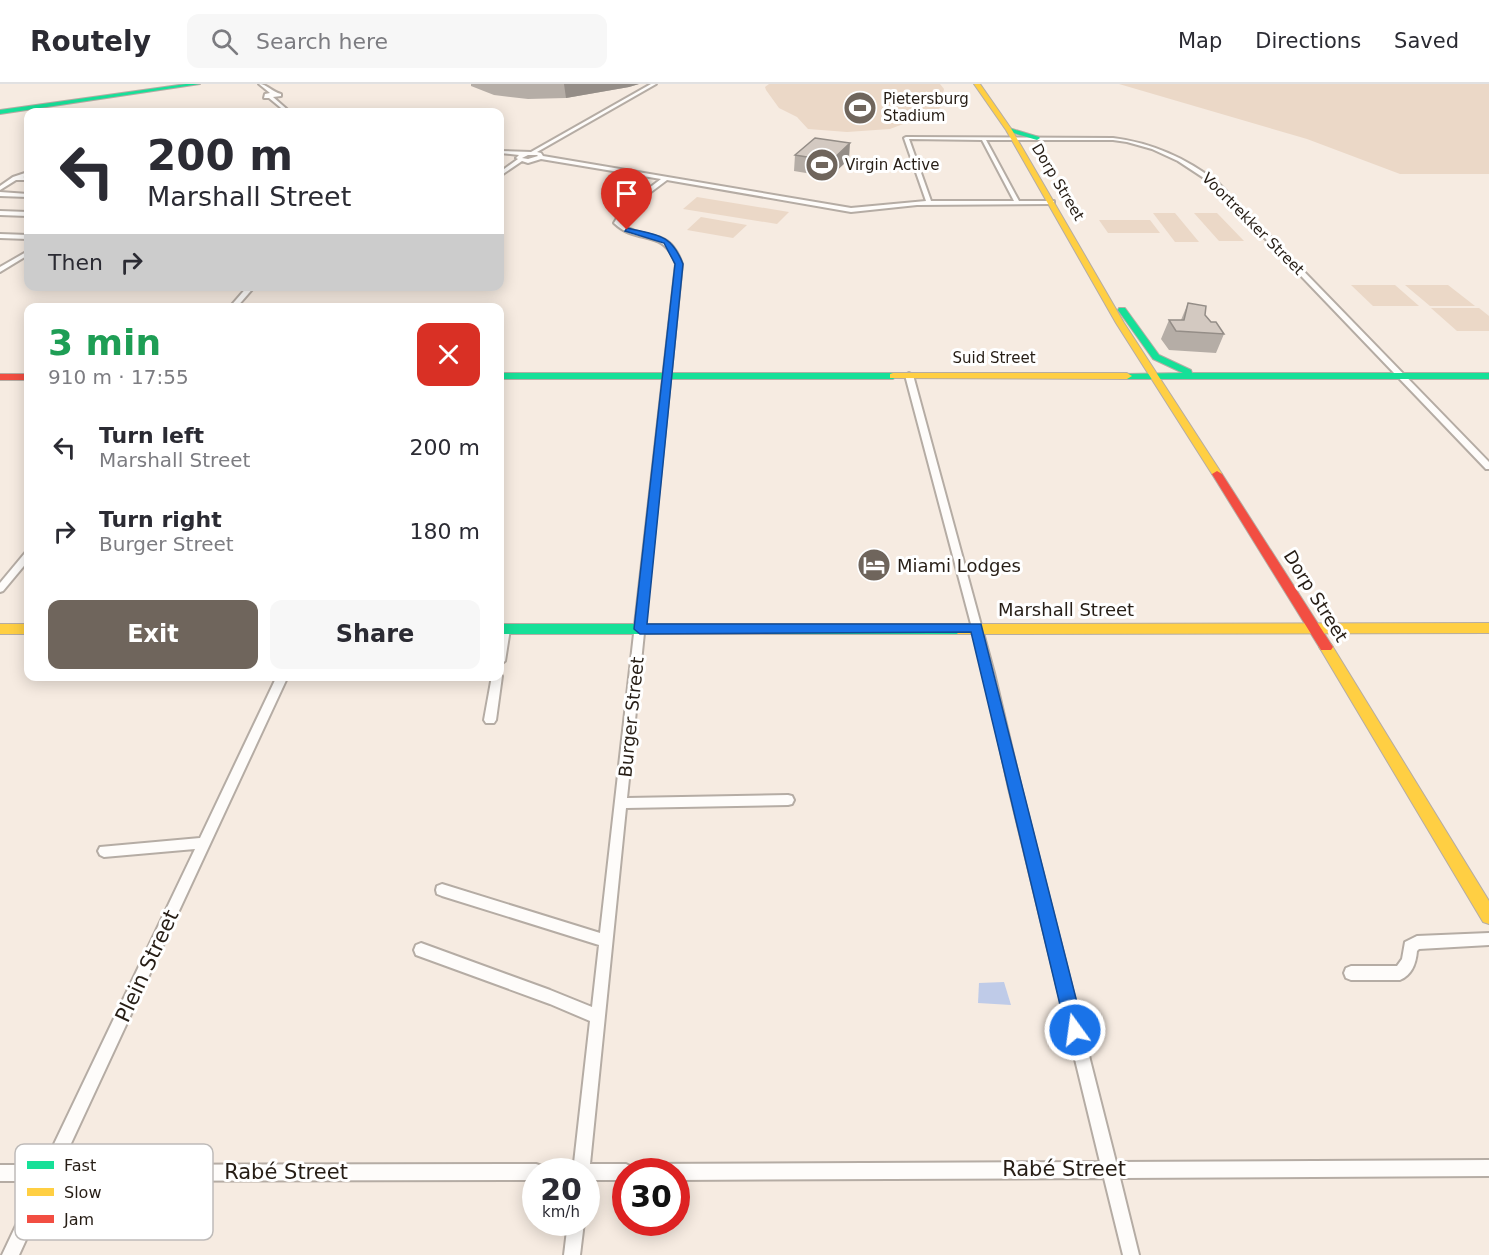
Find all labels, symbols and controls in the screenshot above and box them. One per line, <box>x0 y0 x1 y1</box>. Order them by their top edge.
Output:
search box <box>187 14 607 68</box>
text: Routely <box>30 25 151 58</box>
icon: search <box>208 25 241 58</box>
text: Search here <box>256 29 388 54</box>
text: Map <box>1178 29 1222 53</box>
text: Directions <box>1255 29 1361 53</box>
text: Saved <box>1394 29 1459 53</box>
sports icon: Pietersburg Stadium <box>842 90 878 126</box>
place label: Pietersburg Stadium <box>883 90 969 125</box>
text: 200 m <box>147 131 293 180</box>
icon: left <box>48 132 126 210</box>
street label: Dorp Street <box>1028 140 1088 224</box>
sports icon: Virgin Active <box>804 147 840 183</box>
place label: Virgin Active <box>845 156 939 174</box>
pin <box>601 168 652 230</box>
street label: Voortrekker Street <box>1198 169 1308 279</box>
icon: arrive <box>610 177 643 210</box>
text: Marshall Street <box>147 181 351 212</box>
icon: right <box>115 246 148 279</box>
text: Then <box>48 250 103 275</box>
text: 3 min <box>48 322 161 363</box>
button: close <box>417 323 480 386</box>
street label: Suid Street <box>952 349 1036 367</box>
text: 910 m · 17:55 <box>48 365 189 389</box>
text: Turn left <box>99 423 204 448</box>
icon: left <box>48 431 81 464</box>
text: 200 m <box>410 435 480 460</box>
text: Marshall Street <box>99 448 250 472</box>
text: Turn right <box>99 507 222 532</box>
icon: right <box>48 515 81 548</box>
text: 180 m <box>410 519 480 544</box>
text: Burger Street <box>99 532 234 556</box>
street label: Dorp Street <box>1280 546 1352 646</box>
hotel icon: Miami Lodges <box>856 547 892 583</box>
place label: Miami Lodges <box>897 555 1021 576</box>
street label: Marshall Street <box>998 599 1134 620</box>
button: Exit <box>48 600 258 669</box>
button: Share <box>270 600 480 669</box>
street label: Burger Street <box>614 656 648 778</box>
street label: Plein Street <box>111 906 183 1026</box>
position arrow <box>1043 998 1107 1062</box>
legend <box>15 1144 213 1240</box>
text: Fast <box>64 1156 96 1175</box>
street label: Rabé Street <box>1002 1157 1126 1181</box>
speed limit sign: 30 <box>612 1158 690 1236</box>
street label: Rabé Street <box>224 1160 348 1184</box>
text: 20 <box>540 1172 582 1207</box>
text: Slow <box>64 1183 101 1202</box>
text: km/h <box>542 1203 580 1221</box>
text: Jam <box>63 1210 94 1229</box>

